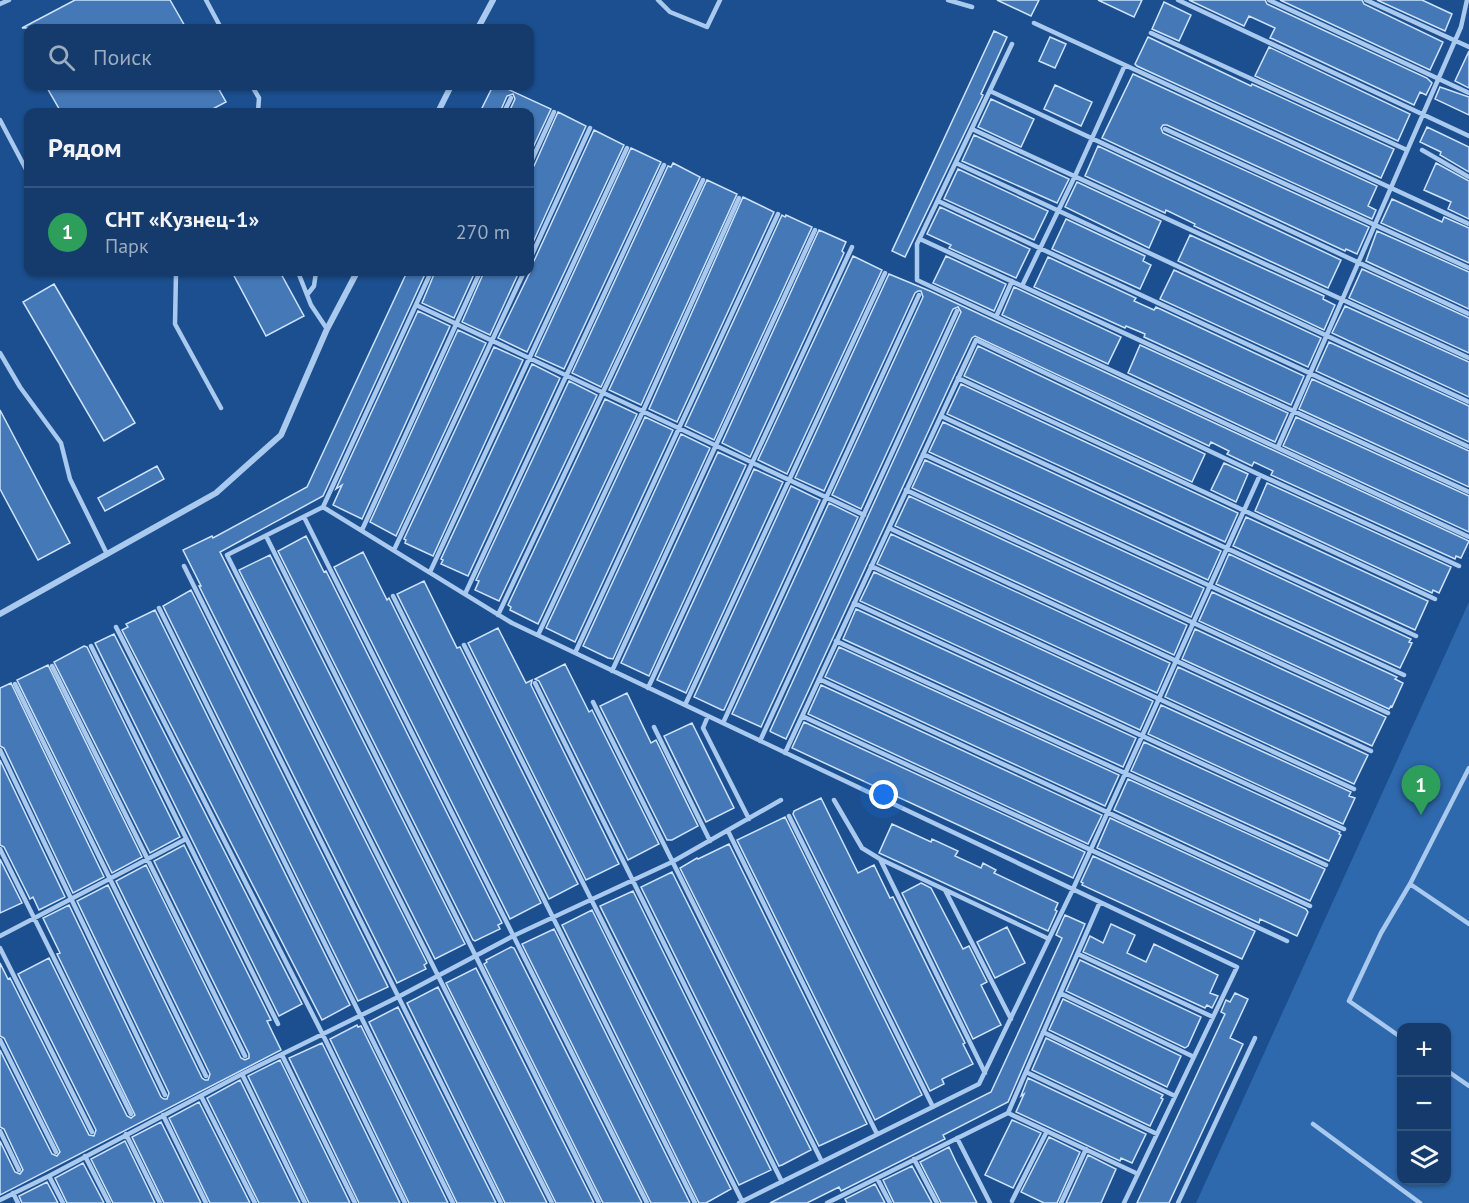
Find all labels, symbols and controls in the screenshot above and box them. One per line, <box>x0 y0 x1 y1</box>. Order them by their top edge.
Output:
search box <box>24 24 534 90</box>
icon: search <box>45 41 78 74</box>
text: Поиск <box>93 43 152 71</box>
text: Рядом <box>48 131 122 164</box>
text: СНТ «Кузнец-1» <box>105 205 259 233</box>
text: 1 <box>62 219 73 245</box>
text: 270 m <box>456 219 510 245</box>
text: Парк <box>105 233 148 259</box>
pin: 1 <box>1402 766 1440 815</box>
your location <box>869 780 898 809</box>
map controls <box>1397 1023 1451 1185</box>
button: + <box>1397 1023 1451 1077</box>
button: − <box>1397 1077 1451 1131</box>
button: layers <box>1397 1131 1451 1185</box>

